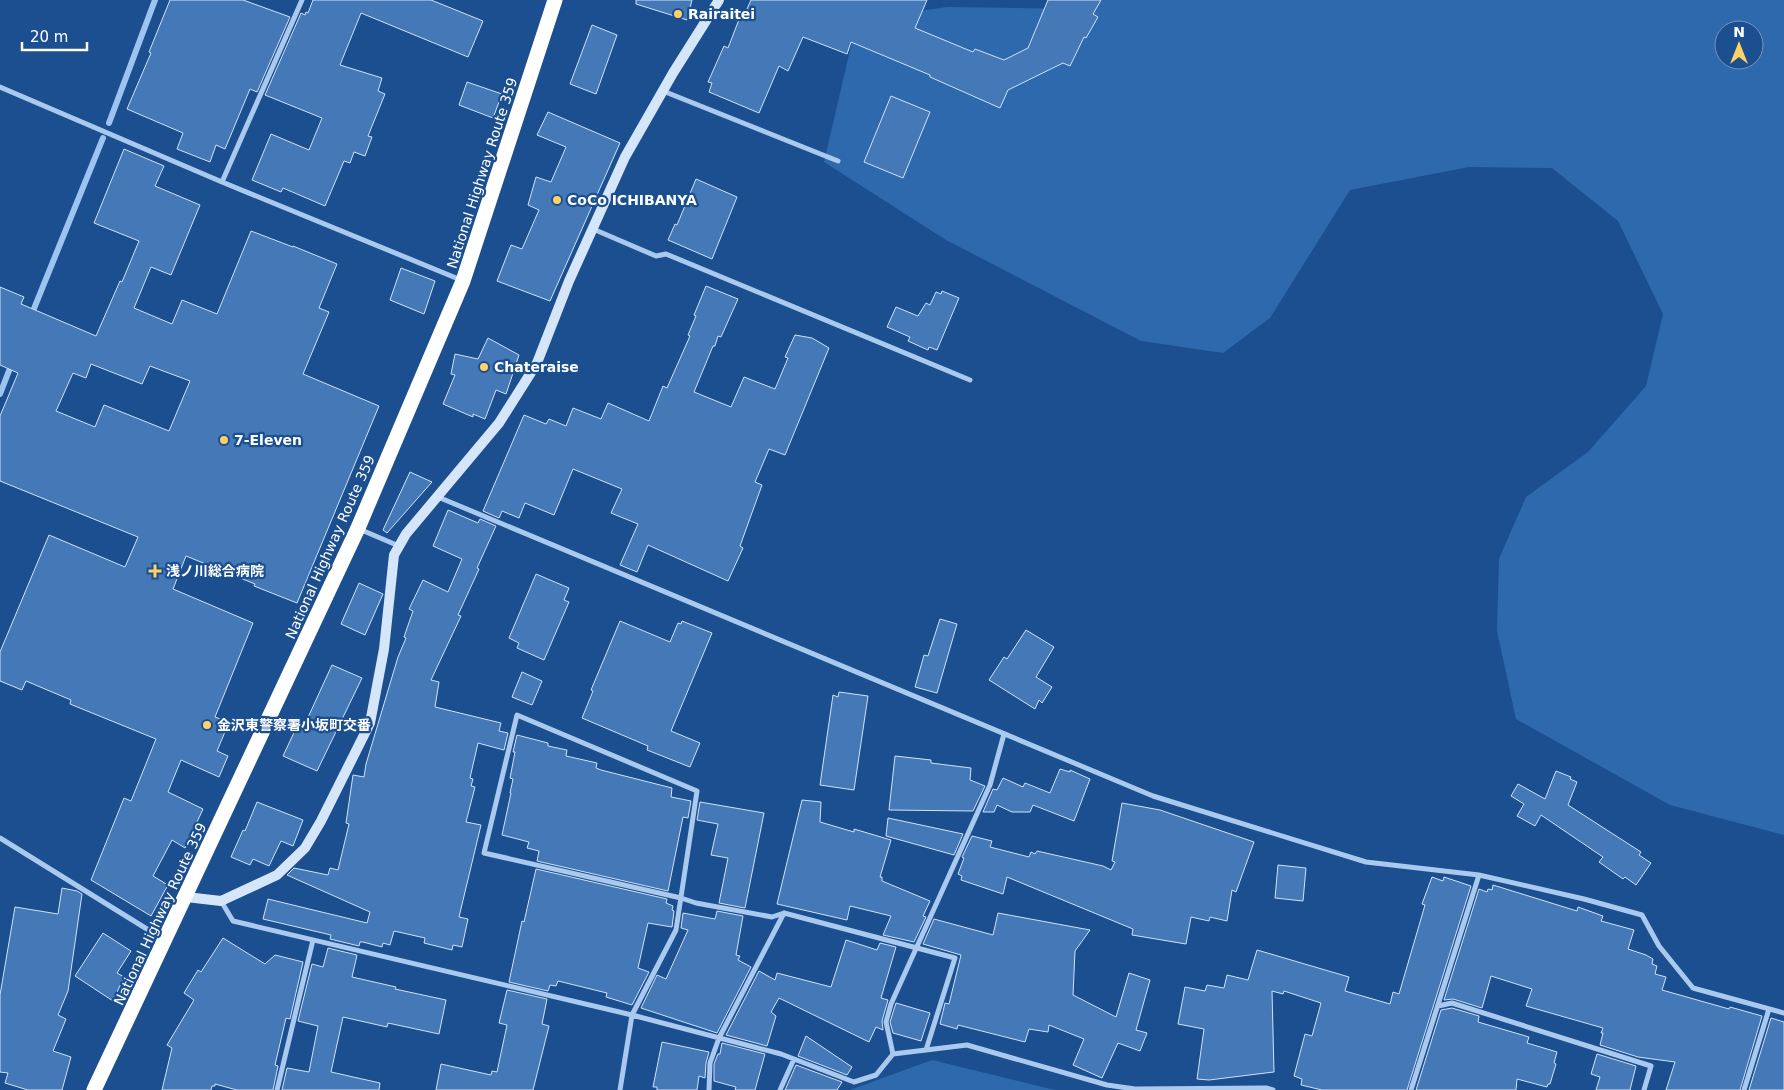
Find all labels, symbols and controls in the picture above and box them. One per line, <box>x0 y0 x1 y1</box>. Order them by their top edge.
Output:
place label: Rairaitei <box>688 6 755 22</box>
marker: Rairaitei <box>672 8 684 20</box>
scale bar <box>22 20 88 52</box>
north arrow <box>1714 20 1764 70</box>
text: N <box>1733 24 1745 40</box>
text: 20 m <box>30 28 68 46</box>
street label: National Highway Route 359 <box>444 76 520 270</box>
place label: CoCo ICHIBANYA <box>567 192 697 208</box>
marker: CoCo ICHIBANYA <box>551 194 563 206</box>
place label: Chateraise <box>494 359 579 375</box>
marker: Chateraise <box>478 361 490 373</box>
place label: 7-Eleven <box>234 432 302 448</box>
marker: 7-Eleven <box>218 434 230 446</box>
street label: National Highway Route 359 <box>282 453 378 641</box>
place label: 浅ノ川総合病院 <box>166 563 264 579</box>
marker: 浅ノ川総合病院 <box>148 564 162 578</box>
place label: 金沢東警察署小坂町交番 <box>217 717 371 733</box>
marker: 金沢東警察署小坂町交番 <box>201 719 213 731</box>
street label: National Highway Route 359 <box>111 820 209 1008</box>

